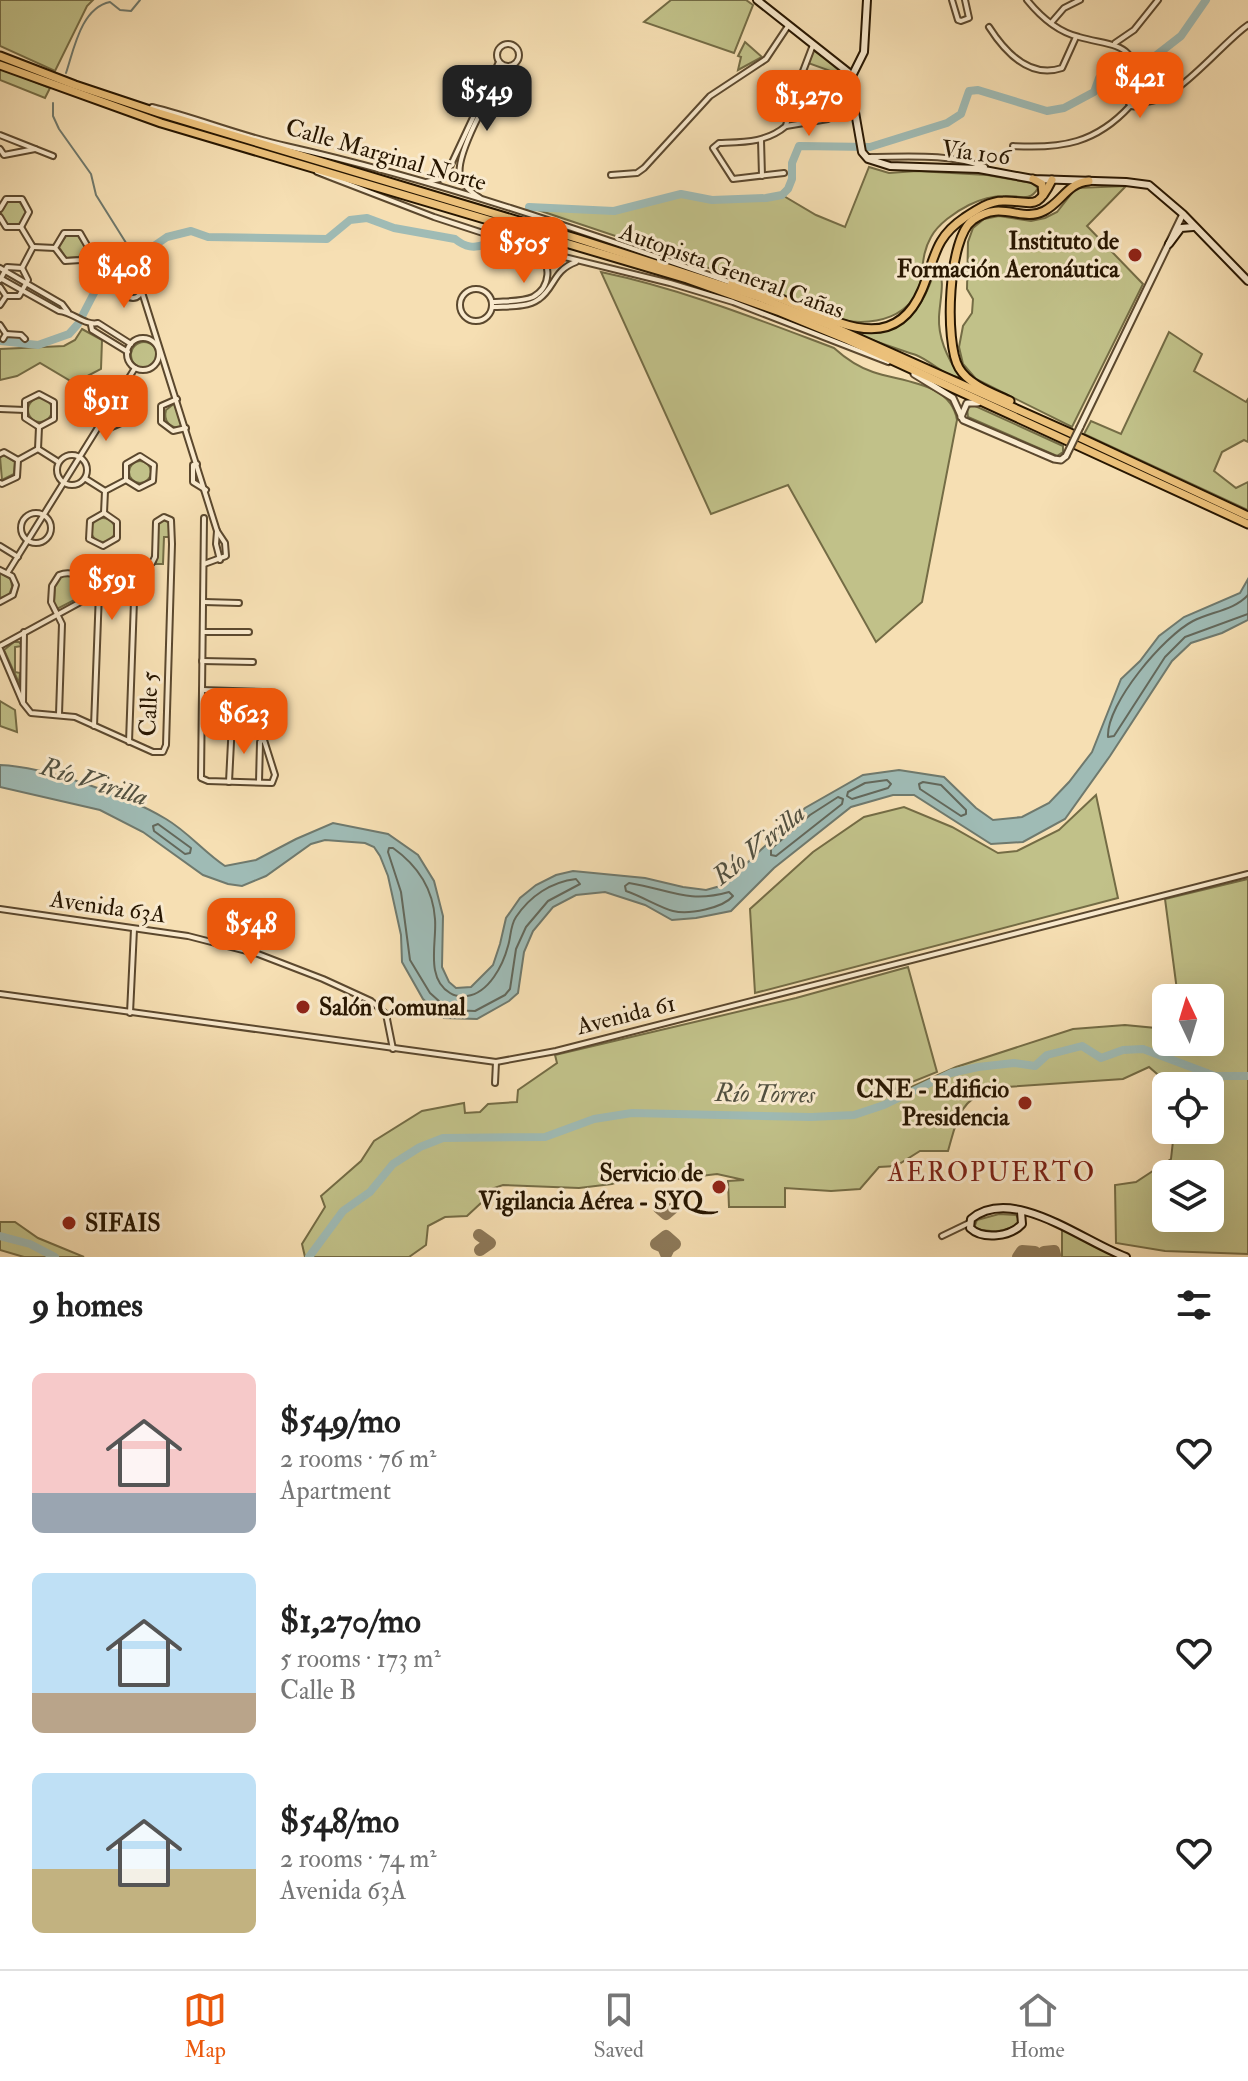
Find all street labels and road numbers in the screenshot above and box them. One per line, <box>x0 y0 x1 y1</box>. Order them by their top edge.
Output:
street label: Calle Marginal Norte <box>282 112 490 198</box>
street label: Vía 106 <box>940 133 1014 173</box>
street label: Autopista General Cañas <box>615 216 848 326</box>
street label: Calle 5 <box>132 670 166 737</box>
street label: Avenida 63A <box>47 883 168 930</box>
street label: Avenida 61 <box>572 988 679 1042</box>

